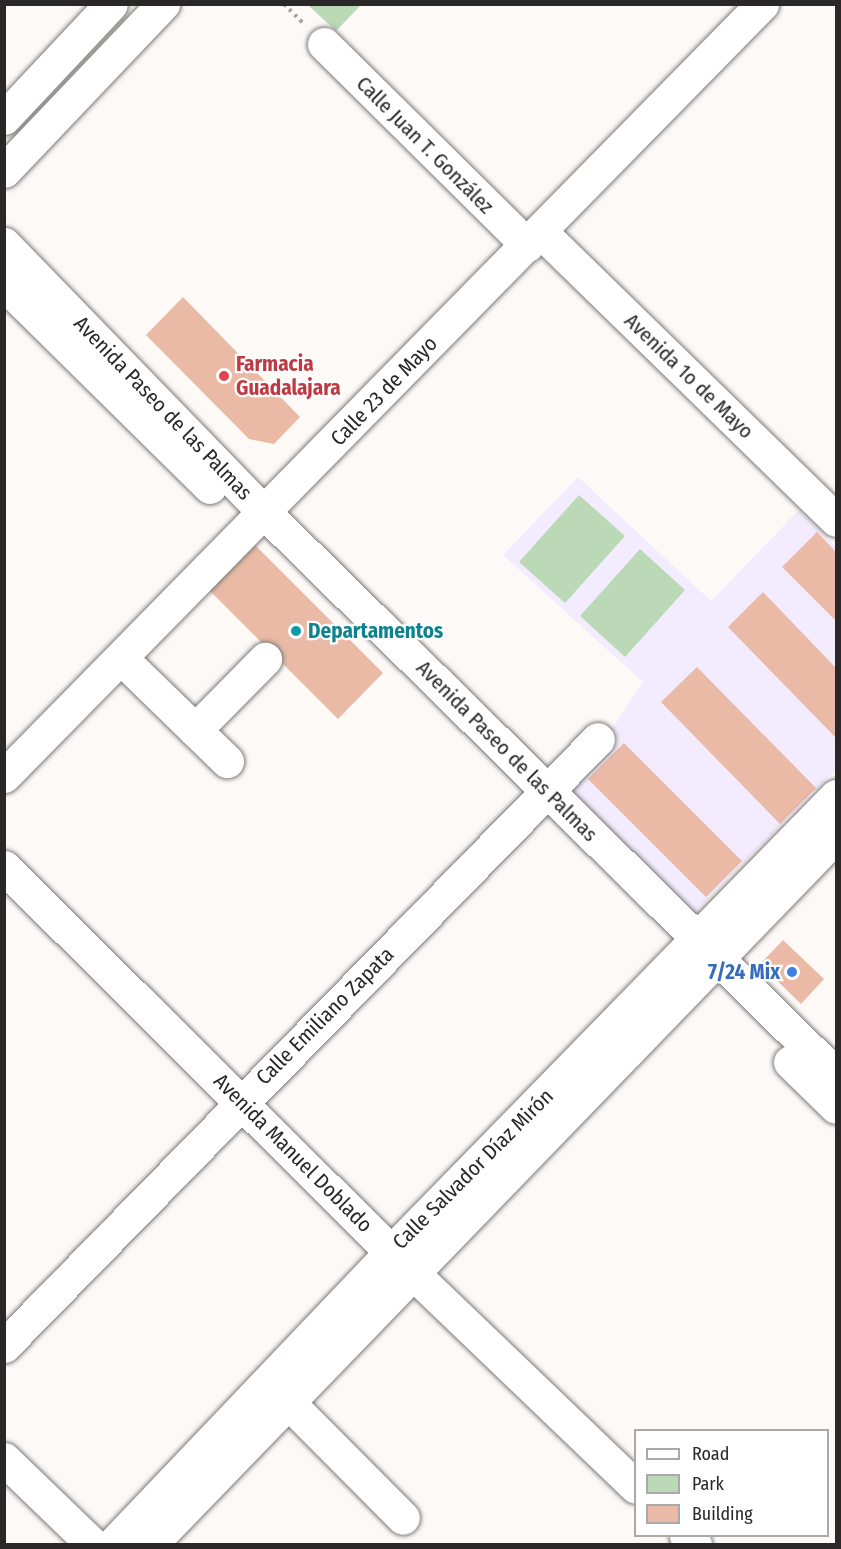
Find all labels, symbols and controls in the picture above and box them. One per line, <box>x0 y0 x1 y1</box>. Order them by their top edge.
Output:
street label: Calle Juan T. González <box>351 71 499 219</box>
street label: Avenida 1o de Mayo <box>619 308 759 444</box>
street label: Avenida Paseo de las Palmas <box>69 311 257 505</box>
street label: Calle 23 de Mayo <box>326 331 442 451</box>
place label: Farmacia Guadalajara <box>236 351 341 401</box>
marker: Farmacia Guadalajara <box>217 369 231 383</box>
place label: Departamentos <box>308 618 443 644</box>
marker: Departamentos <box>289 624 303 638</box>
street label: Avenida Paseo de las Palmas <box>411 655 603 847</box>
street label: Calle Emiliano Zapata <box>251 942 399 1090</box>
place label: 7/24 Mix <box>708 959 780 985</box>
marker: 7/24 Mix <box>785 965 799 979</box>
street label: Avenida Manuel Doblado <box>208 1068 378 1238</box>
street label: Calle Salvador Díaz Mirón <box>387 1083 559 1255</box>
legend <box>634 1429 829 1537</box>
text: Road <box>692 1443 729 1465</box>
text: Park <box>692 1473 724 1495</box>
text: Building <box>692 1503 753 1525</box>

